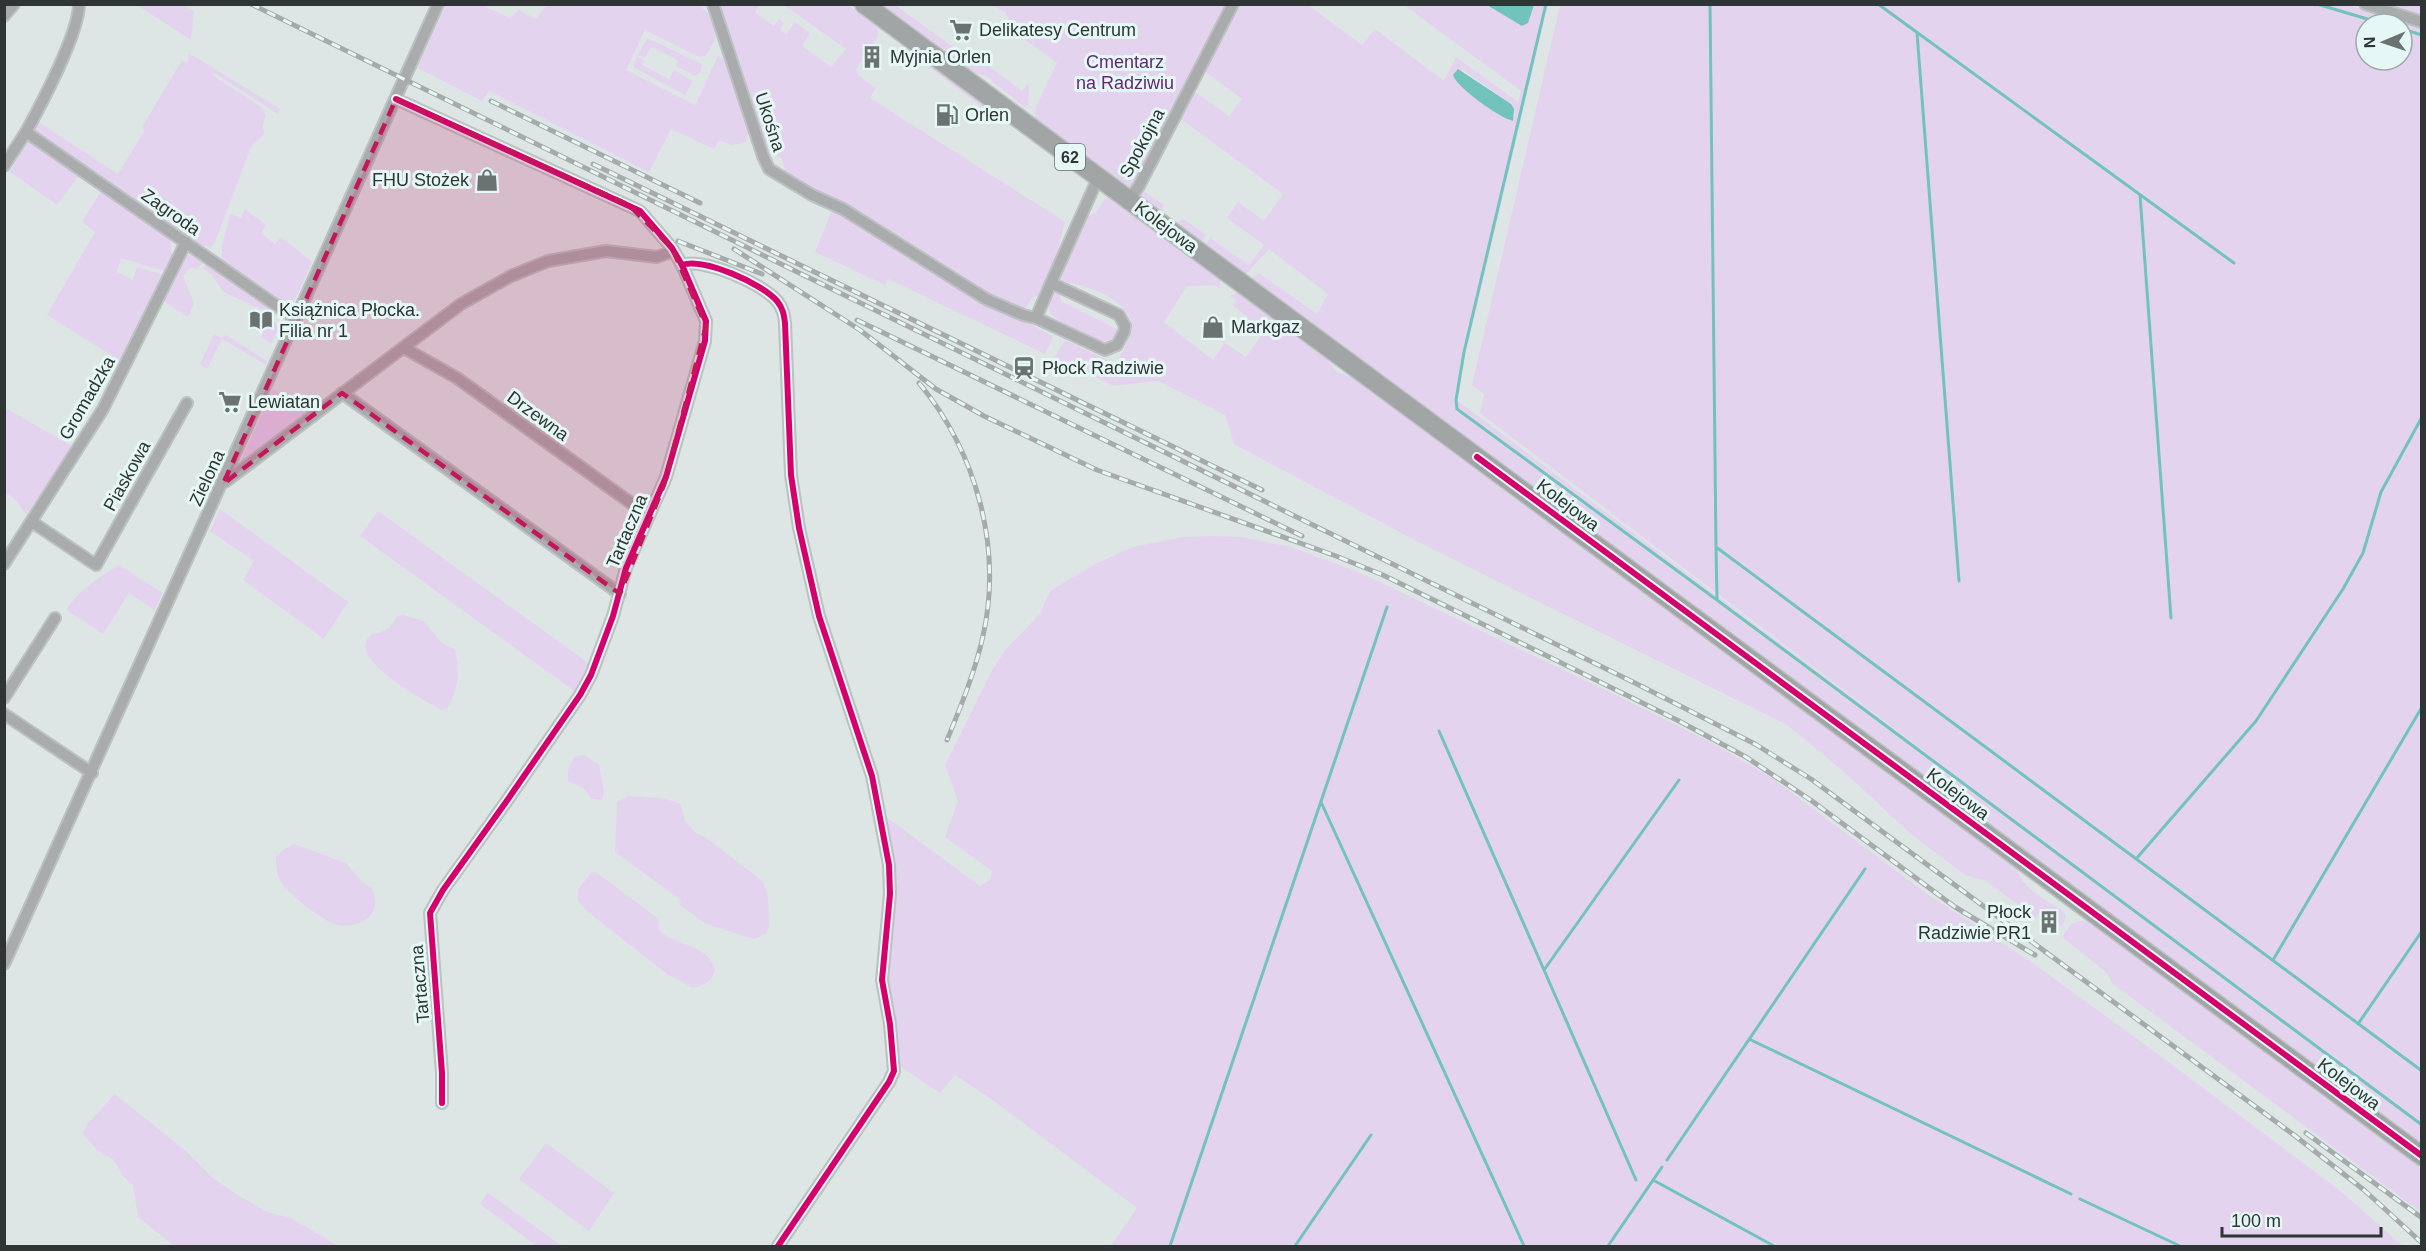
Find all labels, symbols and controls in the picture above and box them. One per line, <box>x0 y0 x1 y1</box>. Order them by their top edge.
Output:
north arrow <box>2354 12 2414 72</box>
supermarket icon: Delikatesy Centrum <box>948 17 974 43</box>
place label: Delikatesy Centrum <box>979 20 1136 40</box>
text: N <box>2361 36 2378 49</box>
building icon: Myjnia Orlen <box>859 44 885 70</box>
place label: Myjnia Orlen <box>890 47 991 67</box>
park label: Cmentarz na Radziwiu <box>1076 52 1174 93</box>
street label: Ukośna <box>751 90 789 155</box>
fuel station icon: Orlen <box>934 102 960 128</box>
street label: Spokojna <box>1116 104 1169 181</box>
place label: Orlen <box>965 105 1009 125</box>
road number: 62 <box>1055 144 1085 170</box>
shop icon: FHU Stożek <box>474 167 500 193</box>
place label: FHU Stożek <box>372 170 470 190</box>
street label: Zagroda <box>138 185 205 240</box>
street label: Kolejowa <box>1131 197 1202 258</box>
place label: Książnica Płocka. Filia nr 1 <box>279 300 420 341</box>
library icon: Książnica Płocka. Filia nr 1 <box>248 307 274 333</box>
shop icon: Markgaz <box>1200 314 1226 340</box>
place label: Markgaz <box>1231 317 1300 337</box>
street label: Gromadzka <box>55 352 119 443</box>
station icon: Płock Radziwie <box>1011 355 1037 381</box>
place label: Płock Radziwie <box>1042 358 1164 378</box>
street label: Drzewna <box>503 387 573 446</box>
supermarket icon: Lewiatan <box>217 389 243 415</box>
place label: Lewiatan <box>248 392 320 412</box>
street label: Piaskowa <box>100 437 155 515</box>
street label: Zielona <box>185 446 229 509</box>
street label: Kolejowa <box>1533 475 1604 536</box>
street label: Tartaczna <box>603 490 652 571</box>
street label: Kolejowa <box>1923 764 1994 825</box>
place label: Płock Radziwie PR1 <box>1918 902 2032 943</box>
building icon: Płock Radziwie PR1 <box>2036 909 2062 935</box>
street label: Tartaczna <box>407 943 433 1024</box>
street label: Kolejowa <box>2314 1054 2385 1115</box>
scale bar <box>2222 1200 2381 1238</box>
text: 100 m <box>2231 1211 2281 1231</box>

